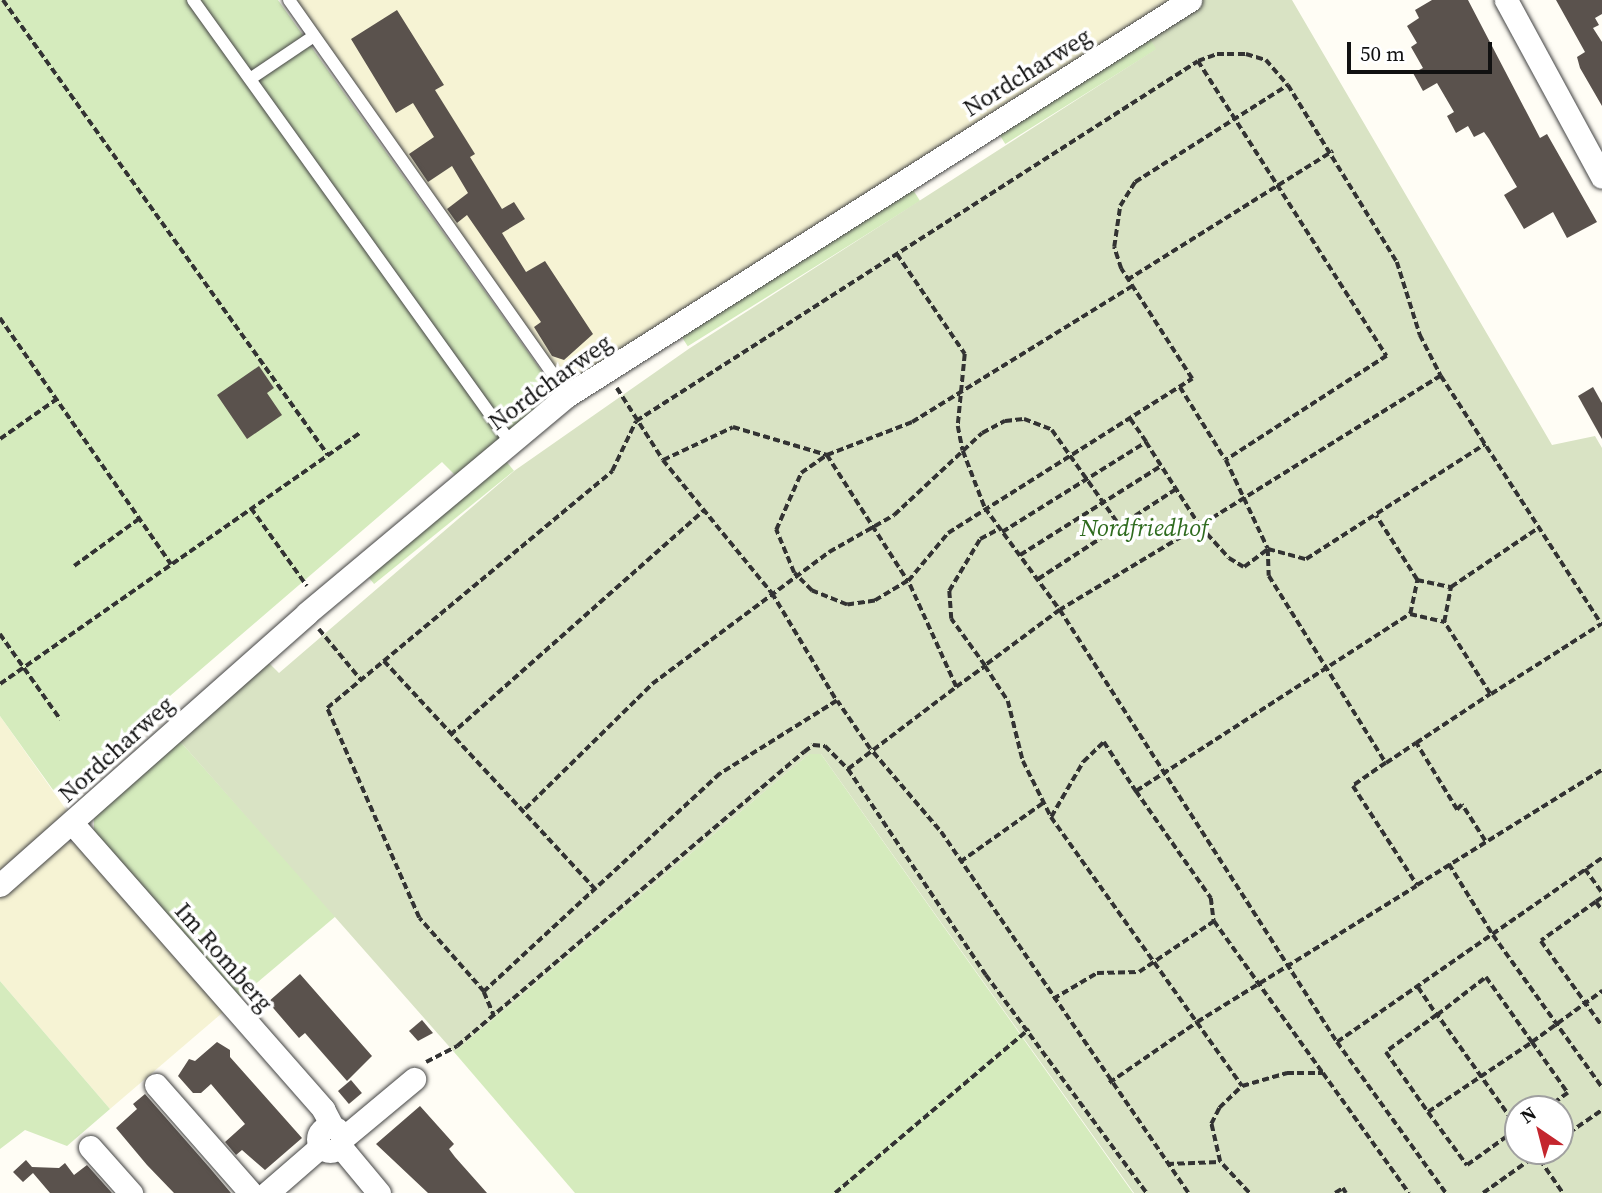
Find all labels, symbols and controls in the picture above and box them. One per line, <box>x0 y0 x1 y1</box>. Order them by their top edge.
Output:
street label: Nordcharweg <box>958 21 1096 123</box>
scale bar <box>1350 28 1495 72</box>
text: 50 m <box>1360 39 1405 68</box>
street label: Nordcharweg <box>483 328 617 436</box>
park label: Nordfriedhof <box>1080 514 1208 542</box>
street label: Nordcharweg <box>53 690 179 808</box>
street label: Im Romberg <box>169 897 279 1017</box>
north arrow <box>1504 1095 1574 1165</box>
text: N <box>1515 1100 1541 1129</box>

